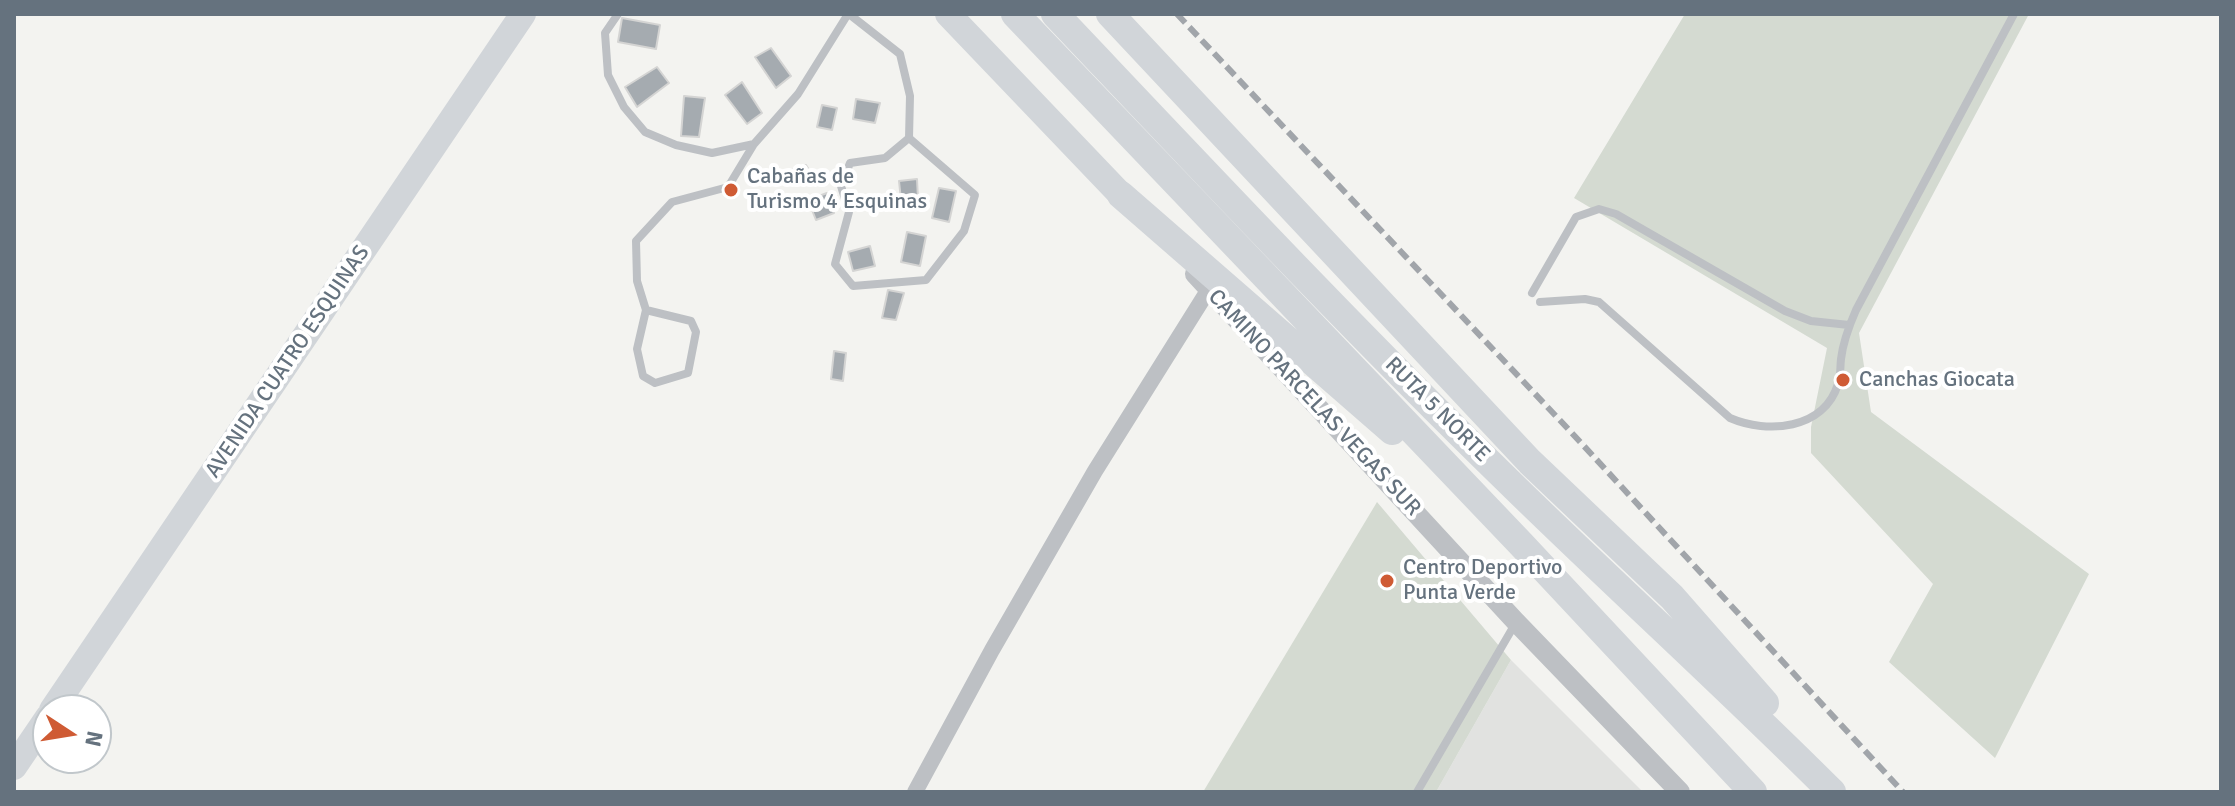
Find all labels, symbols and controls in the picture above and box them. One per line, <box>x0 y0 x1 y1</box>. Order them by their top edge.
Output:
place label: Cabañas de Turismo 4 Esquinas <box>747 164 927 216</box>
marker: Cabañas de Turismo 4 Esquinas <box>722 181 740 199</box>
street label: AVENIDA CUATRO ESQUINAS <box>200 241 376 483</box>
street label: CAMINO PARCELAS VEGAS SUR <box>1202 284 1426 522</box>
street label: RUTA 5 NORTE <box>1379 352 1495 468</box>
place label: Canchas Giocata <box>1859 367 2015 393</box>
marker: Canchas Giocata <box>1834 371 1852 389</box>
place label: Centro Deportivo Punta Verde <box>1403 555 1562 606</box>
marker: Centro Deportivo Punta Verde <box>1378 572 1396 590</box>
north arrow <box>32 694 112 774</box>
text: N <box>79 728 109 749</box>

